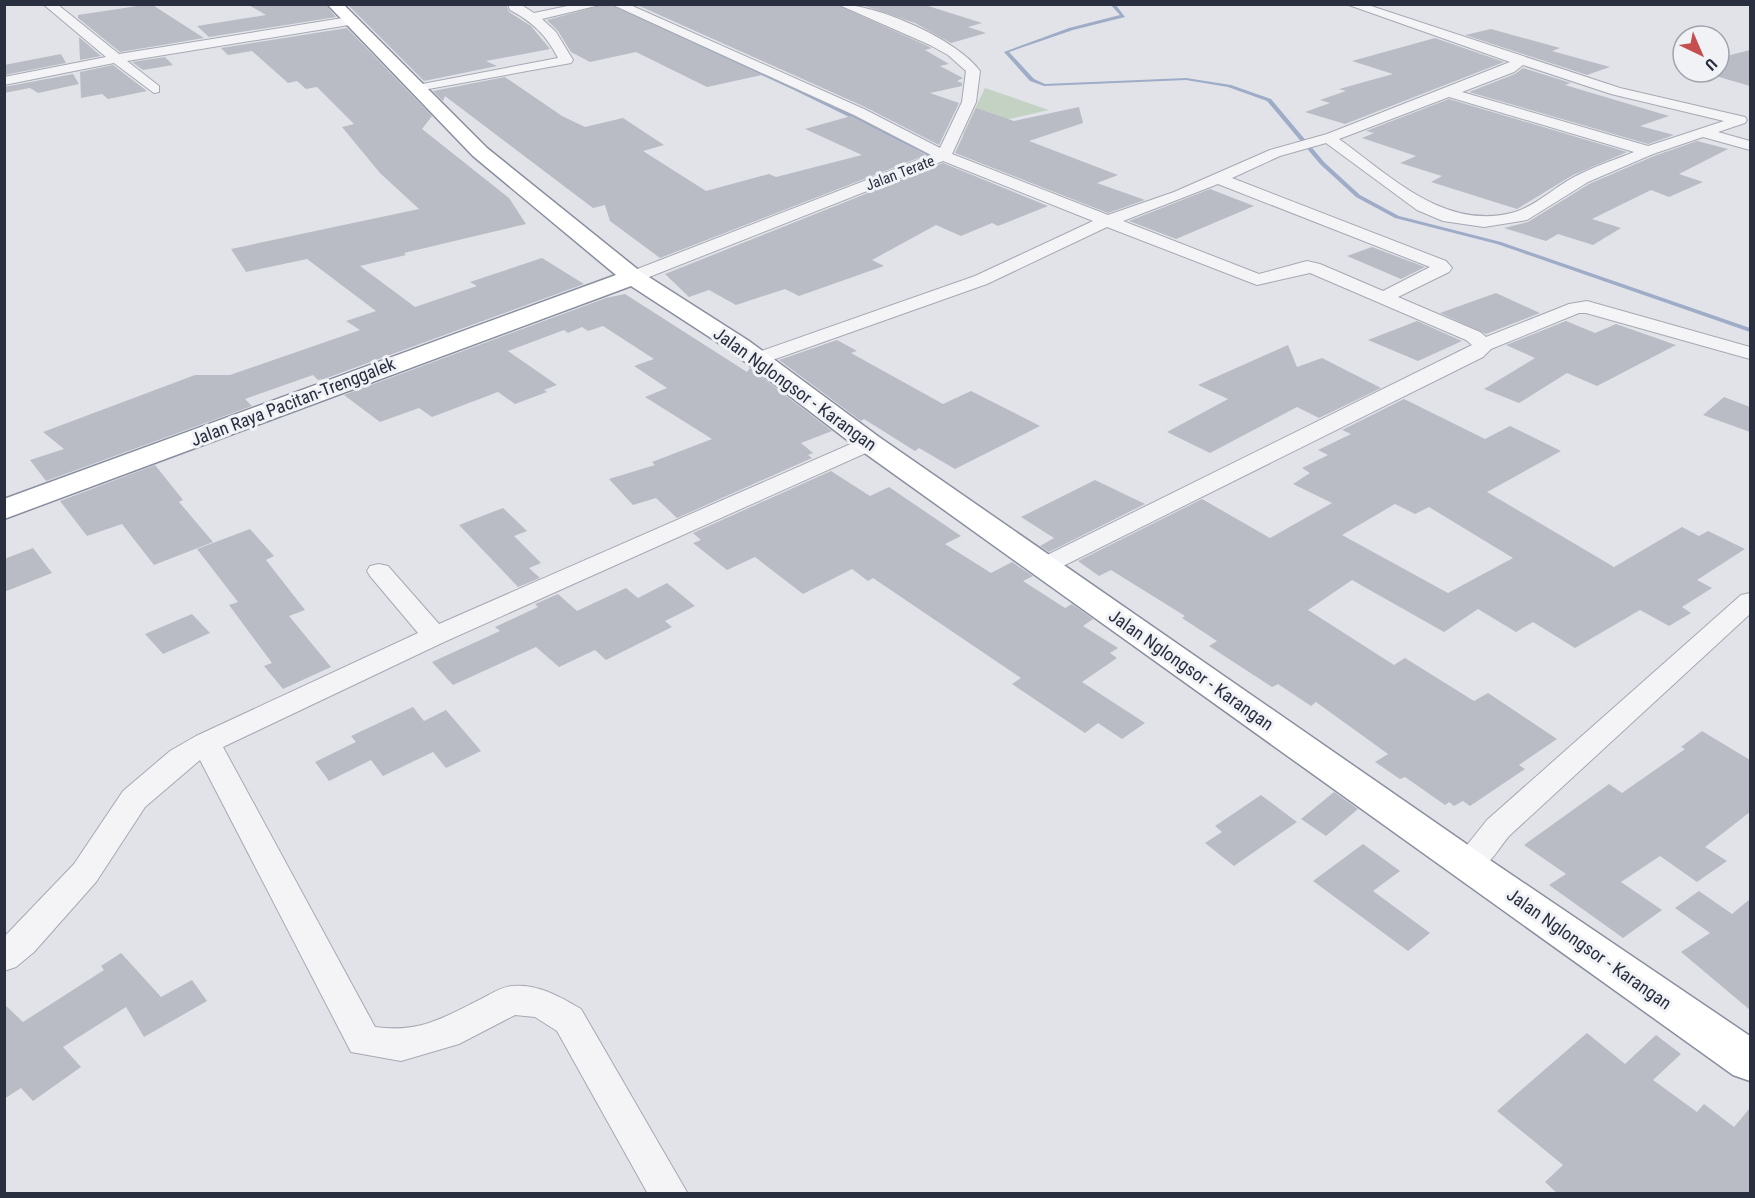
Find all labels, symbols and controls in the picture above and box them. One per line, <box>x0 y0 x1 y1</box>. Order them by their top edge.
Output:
north arrow <box>1671 24 1731 84</box>
text: U <box>1701 54 1721 74</box>
street label: Jalan Terate <box>863 152 937 194</box>
street label: Jalan Nglongsor - Karangan <box>710 322 881 455</box>
street label: Jalan Raya Pacitan-Trenggalek <box>188 353 398 450</box>
street label: Jalan Nglongsor - Karangan <box>1105 605 1278 734</box>
street label: Jalan Nglongsor - Karangan <box>1503 884 1676 1013</box>

